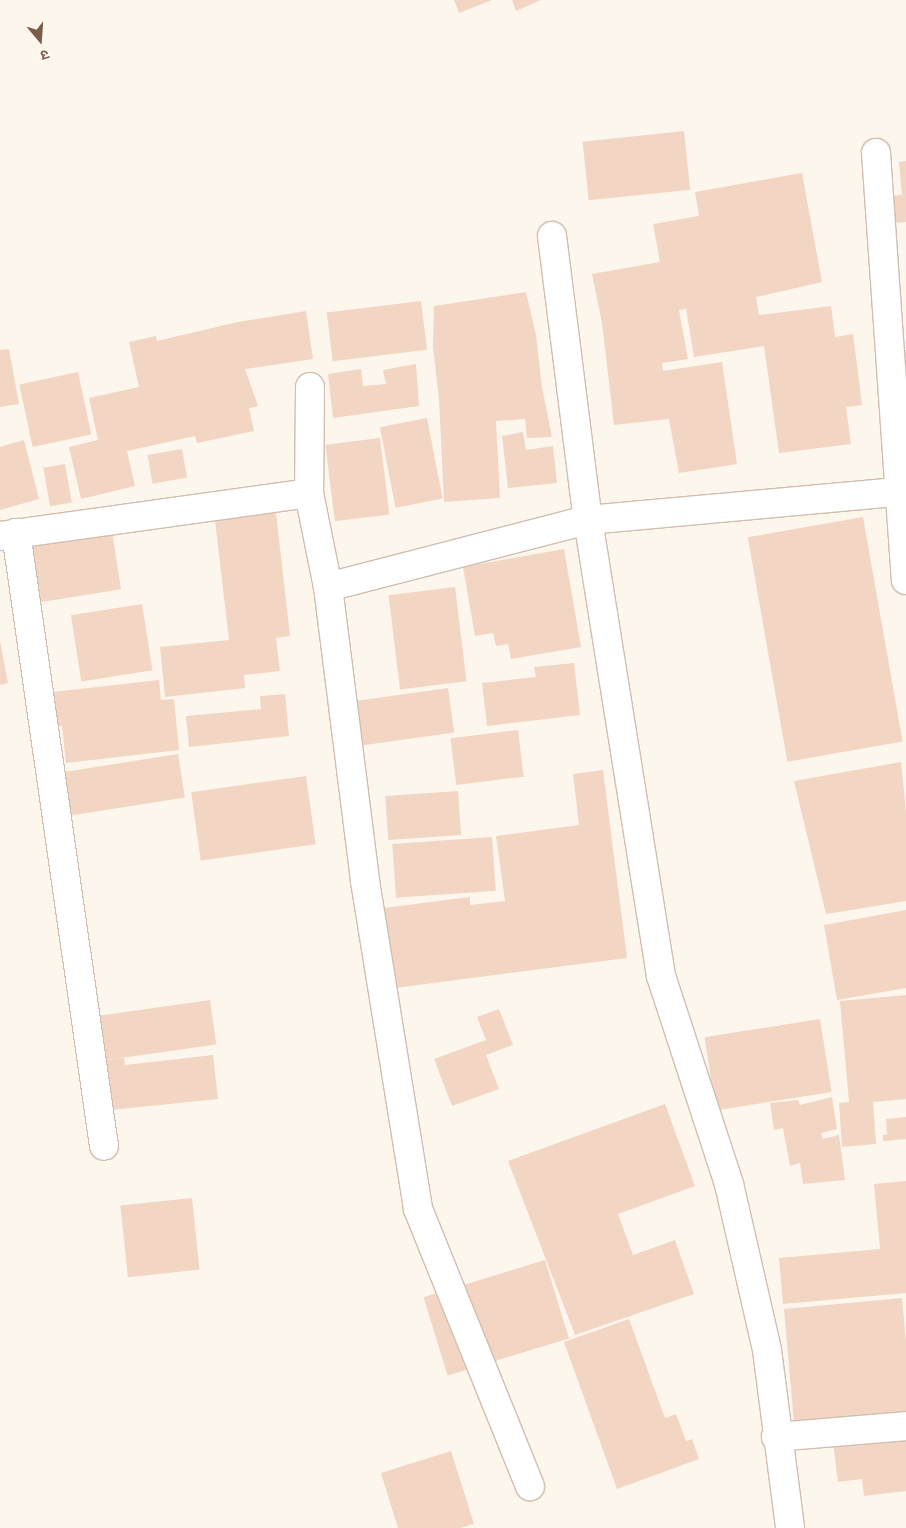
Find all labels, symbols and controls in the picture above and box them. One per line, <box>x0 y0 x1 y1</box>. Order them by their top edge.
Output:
north arrow <box>15 15 65 65</box>
text: उ <box>38 44 52 65</box>

